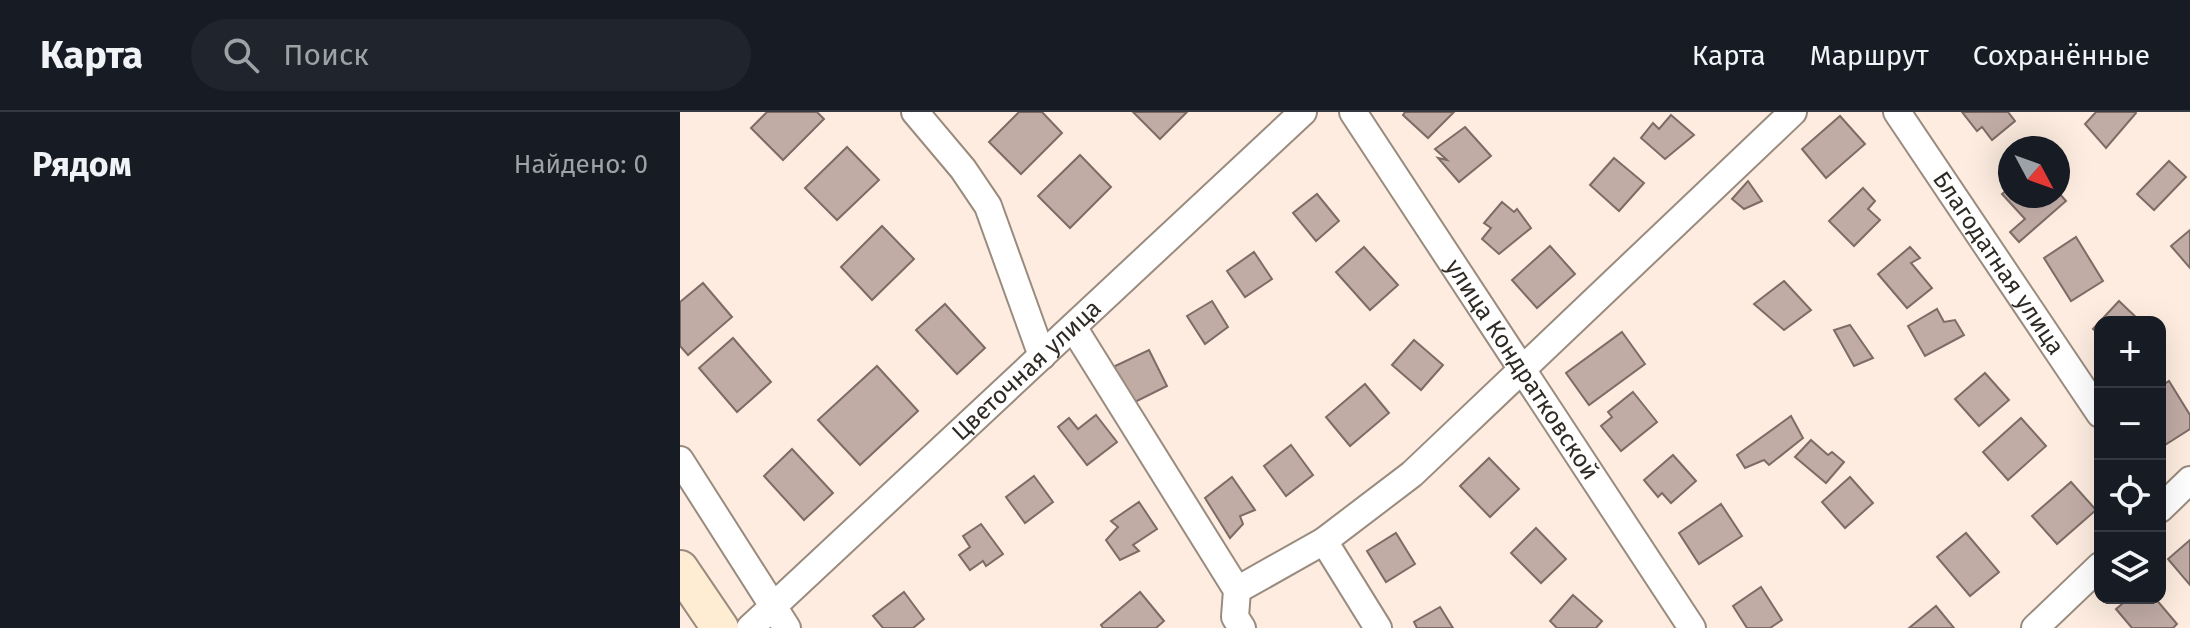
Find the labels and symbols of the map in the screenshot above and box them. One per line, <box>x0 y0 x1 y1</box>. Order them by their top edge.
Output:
north arrow <box>1998 136 2070 208</box>
street label: Благодатная улица <box>1927 166 2070 360</box>
street label: улица Кондратковской <box>1440 254 1605 485</box>
street label: Цветочная улица <box>946 294 1107 446</box>

